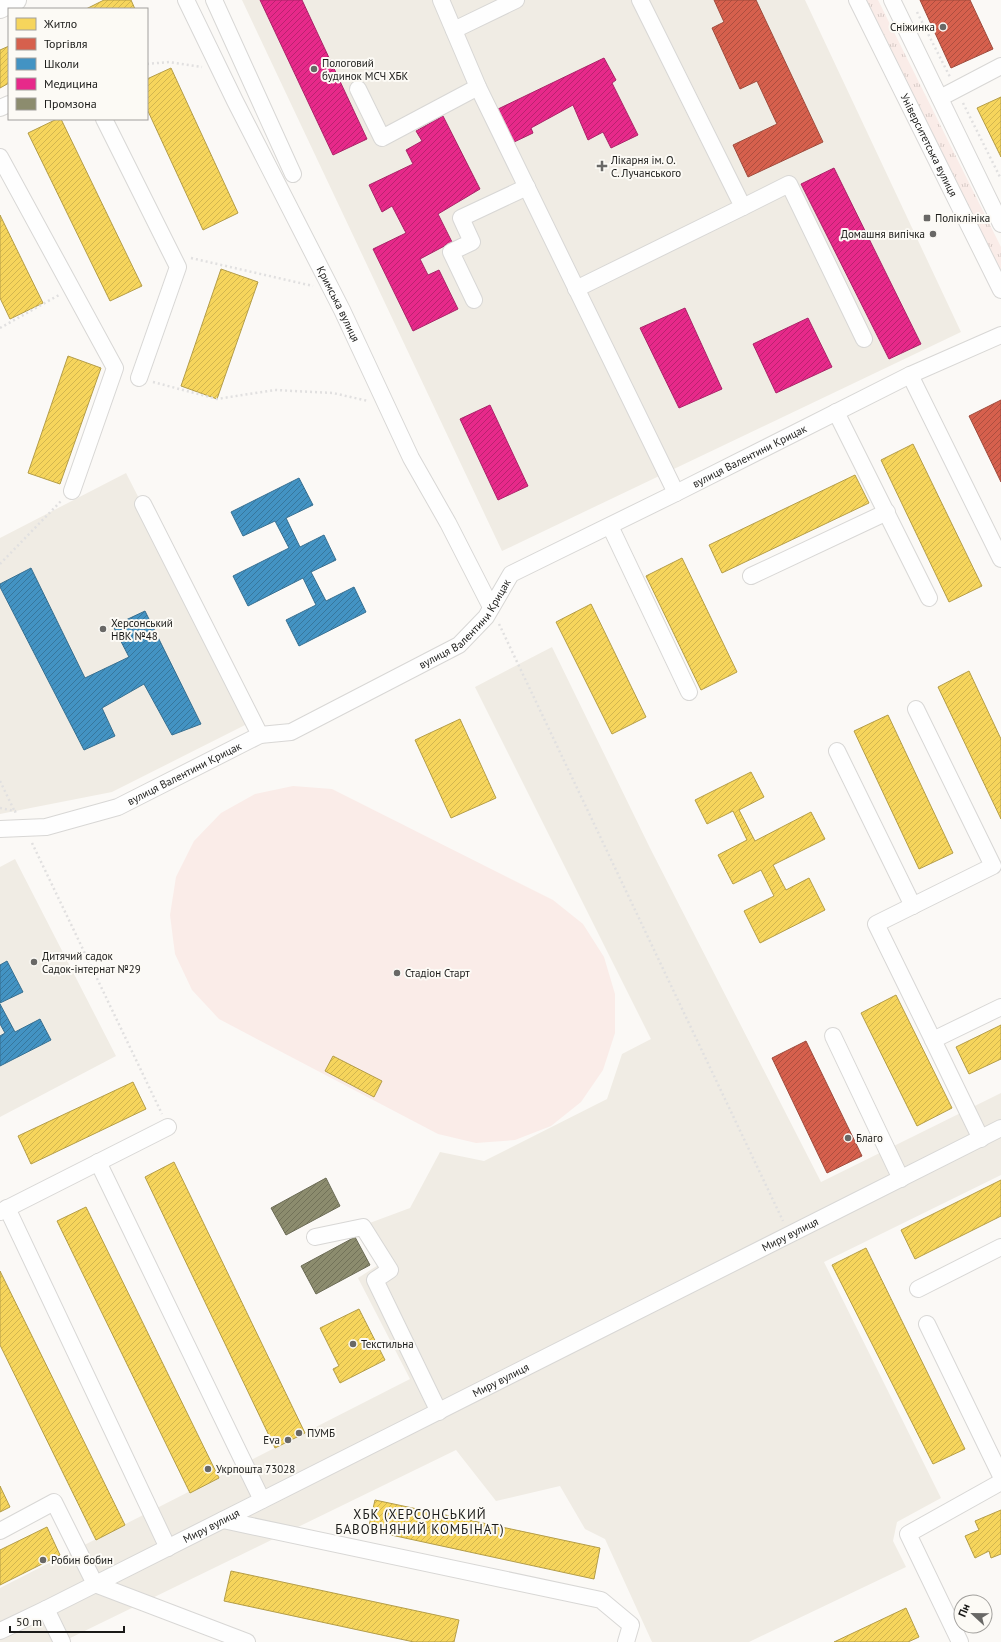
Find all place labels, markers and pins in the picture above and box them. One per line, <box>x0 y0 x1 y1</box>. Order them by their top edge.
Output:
place label: Сніжинка <box>890 20 935 34</box>
marker: Сніжинка <box>938 22 948 32</box>
place label: Пологовий будинок МСЧ ХБК <box>322 56 409 83</box>
marker: Пологовий будинок МСЧ ХБК <box>309 64 319 74</box>
place label: Лікарня ім. О. С. Лучанського <box>610 153 681 180</box>
marker: Лікарня ім. О. С. Лучанського <box>596 160 608 172</box>
place label: Поліклініка <box>935 211 990 225</box>
marker: Поліклініка <box>922 213 932 223</box>
place label: Домашня випічка <box>841 227 925 241</box>
marker: Домашня випічка <box>928 229 938 239</box>
place label: Херсонський НВК №48 <box>111 616 173 643</box>
marker: Херсонський НВК №48 <box>98 624 108 634</box>
place label: Дитячий садок Садок-інтернат №29 <box>42 949 141 976</box>
marker: Дитячий садок Садок-інтернат №29 <box>29 957 39 967</box>
place label: Стадіон Старт <box>405 966 470 980</box>
marker: Стадіон Старт <box>392 968 402 978</box>
place label: Благо <box>856 1131 883 1145</box>
marker: Благо <box>843 1133 853 1143</box>
place label: Текстильна <box>361 1337 414 1351</box>
marker: Текстильна <box>348 1339 358 1349</box>
place label: ПУМБ <box>307 1426 335 1440</box>
marker: ПУМБ <box>294 1428 304 1438</box>
place label: Eva <box>263 1433 280 1447</box>
marker: Eva <box>283 1435 293 1445</box>
place label: Укрпошта 73028 <box>216 1462 295 1476</box>
marker: Укрпошта 73028 <box>203 1464 213 1474</box>
place label: Робин бобин <box>51 1553 113 1567</box>
marker: Робин бобин <box>38 1555 48 1565</box>

